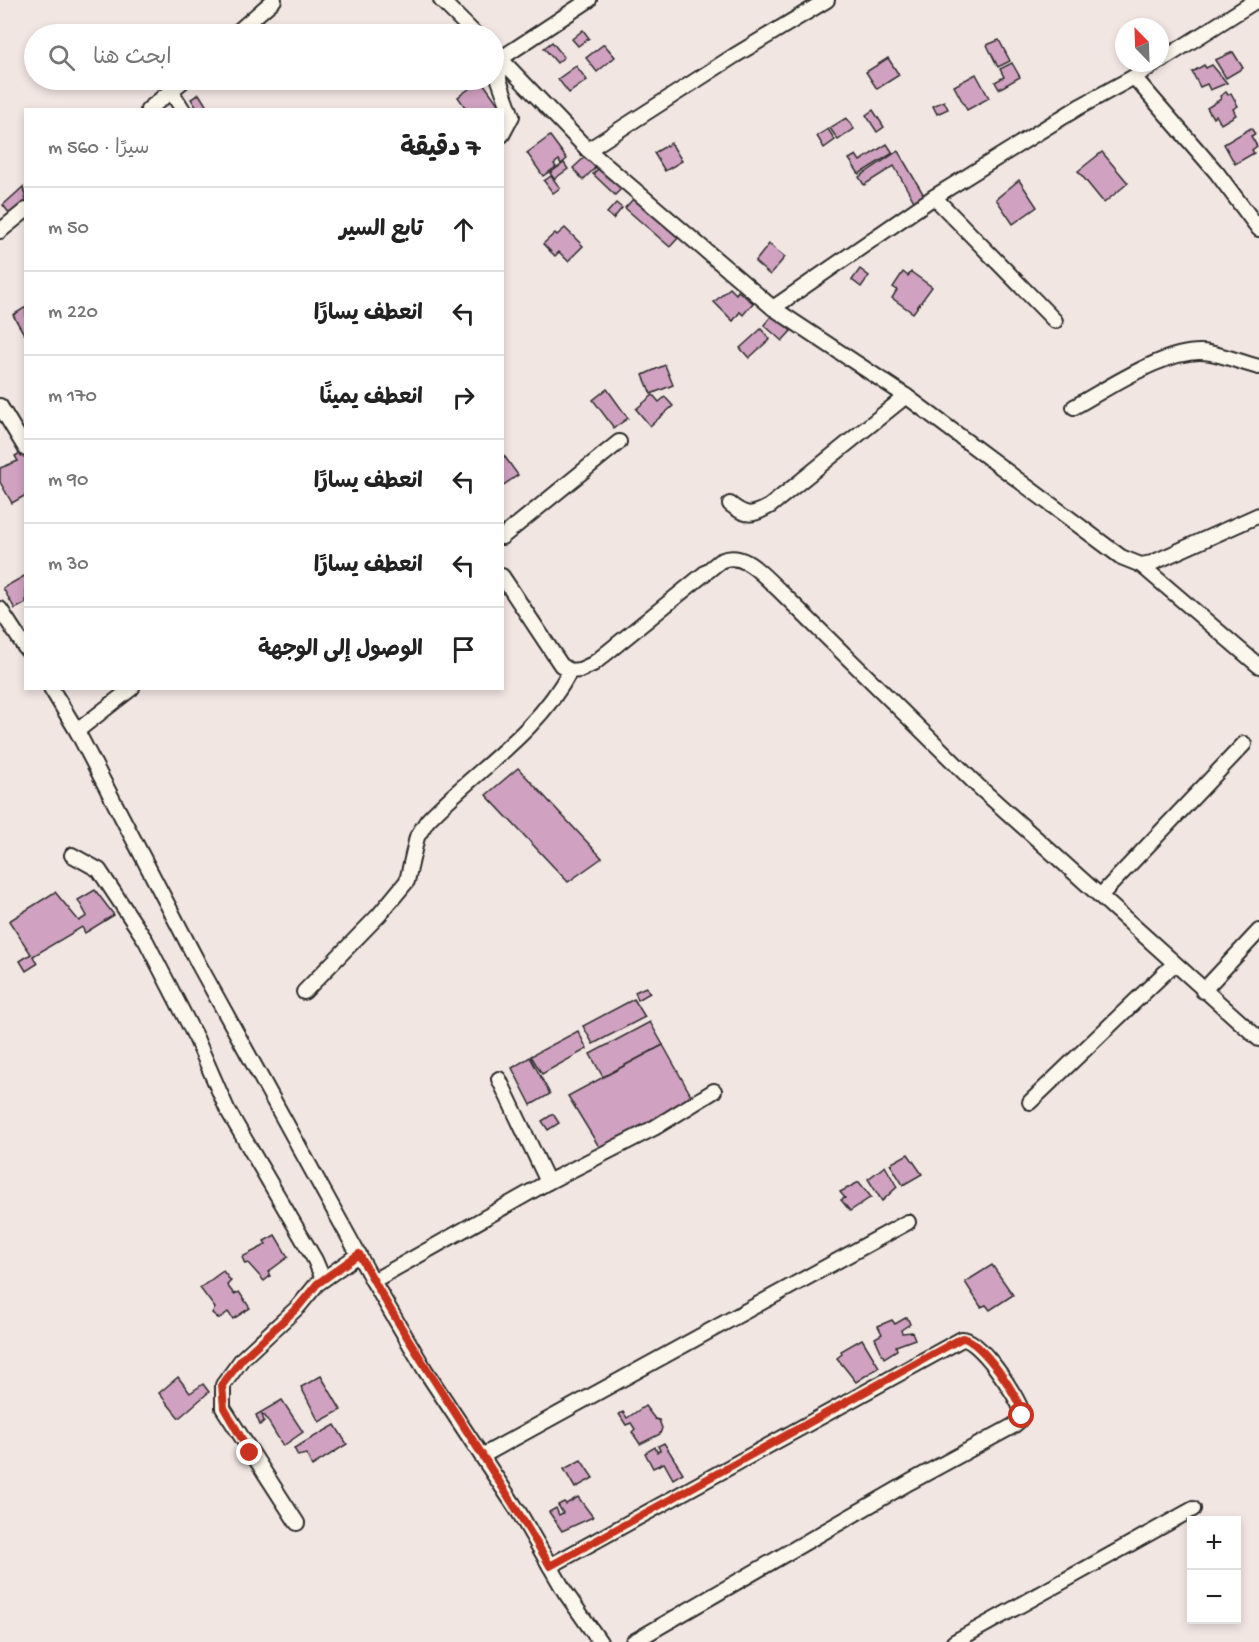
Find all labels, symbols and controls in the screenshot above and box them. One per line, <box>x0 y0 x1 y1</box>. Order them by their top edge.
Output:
north arrow <box>1115 18 1169 72</box>
search box <box>24 24 504 90</box>
icon: search <box>45 41 78 74</box>
text: ابحث هنا <box>93 46 172 72</box>
text: 7 دقيقة <box>400 135 480 166</box>
text: سيرًا · 560 m <box>48 138 150 161</box>
icon: ahead <box>447 213 480 246</box>
text: 50 m <box>48 218 89 241</box>
text: تابع السير <box>339 218 423 244</box>
icon: left <box>447 297 480 330</box>
text: 220 m <box>48 302 98 325</box>
text: انعطف يسارًا <box>314 302 423 328</box>
icon: right <box>447 381 480 414</box>
text: 170 m <box>48 386 97 409</box>
text: انعطف يمينًا <box>320 386 423 412</box>
icon: left <box>447 465 480 498</box>
text: 90 m <box>48 470 88 493</box>
text: انعطف يسارًا <box>314 470 423 496</box>
icon: left <box>447 549 480 582</box>
text: 30 m <box>48 554 89 577</box>
text: انعطف يسارًا <box>314 554 423 580</box>
icon: arrive <box>447 633 480 666</box>
text: الوصول إلى الوجهة <box>258 638 423 664</box>
route start <box>1008 1402 1034 1428</box>
route end <box>236 1439 262 1465</box>
map controls <box>1187 1516 1241 1624</box>
button: + <box>1187 1516 1241 1570</box>
button: − <box>1187 1570 1241 1624</box>

